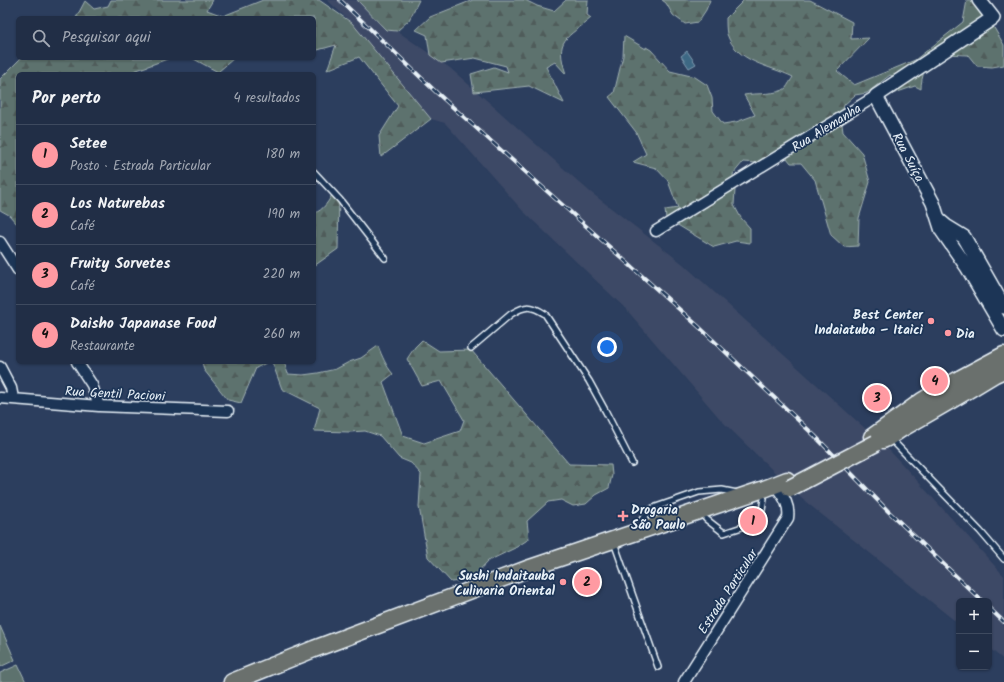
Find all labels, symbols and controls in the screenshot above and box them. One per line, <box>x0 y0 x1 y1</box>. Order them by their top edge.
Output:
search box <box>16 16 316 60</box>
text: Pesquisar aqui <box>62 26 151 50</box>
icon: search <box>30 27 52 49</box>
text: Por perto <box>32 85 101 112</box>
text: 4 resultados <box>233 88 300 109</box>
street label: Rua Alemanha <box>788 99 866 158</box>
street label: Rua Suíça <box>886 129 929 186</box>
text: Setee <box>70 132 107 156</box>
text: 1 <box>43 144 47 165</box>
text: 180 m <box>266 144 300 165</box>
text: Posto · Estrada Particular <box>70 156 211 177</box>
text: Los Naturebas <box>70 192 165 216</box>
text: 2 <box>41 204 49 225</box>
text: 190 m <box>268 204 300 225</box>
text: Café <box>70 216 94 237</box>
text: Fruity Sorvetes <box>70 252 170 276</box>
text: 3 <box>41 264 49 285</box>
text: 220 m <box>263 264 300 285</box>
text: Café <box>70 276 94 297</box>
place label: Best Center Indaiatuba – Itaici <box>814 305 924 341</box>
text: Daisho Japanase Food <box>70 312 216 336</box>
marker: Best Center Indaiatuba – Itaici <box>926 316 936 326</box>
text: 4 <box>41 324 49 345</box>
text: 260 m <box>263 324 300 345</box>
place label: Dia <box>956 324 975 345</box>
marker: Dia <box>943 328 953 338</box>
text: Restaurante <box>70 336 135 357</box>
your location <box>597 337 617 357</box>
pin: 4 <box>922 366 948 396</box>
street label: Rua Gentil Pacioni <box>64 381 166 408</box>
pin: 3 <box>864 383 890 413</box>
place label: Drogaria São Paulo <box>631 500 685 536</box>
pin: 1 <box>740 506 766 536</box>
marker: Drogaria São Paulo <box>618 511 628 521</box>
street label: Estrada Particular <box>693 545 764 638</box>
place label: Sushi Indaitauba Culinaria Oriental <box>455 566 556 602</box>
pin: 2 <box>574 567 600 597</box>
marker: Sushi Indaitauba Culinaria Oriental <box>558 577 568 587</box>
map controls <box>956 598 992 670</box>
button: + <box>956 598 992 634</box>
button: − <box>956 634 992 670</box>

